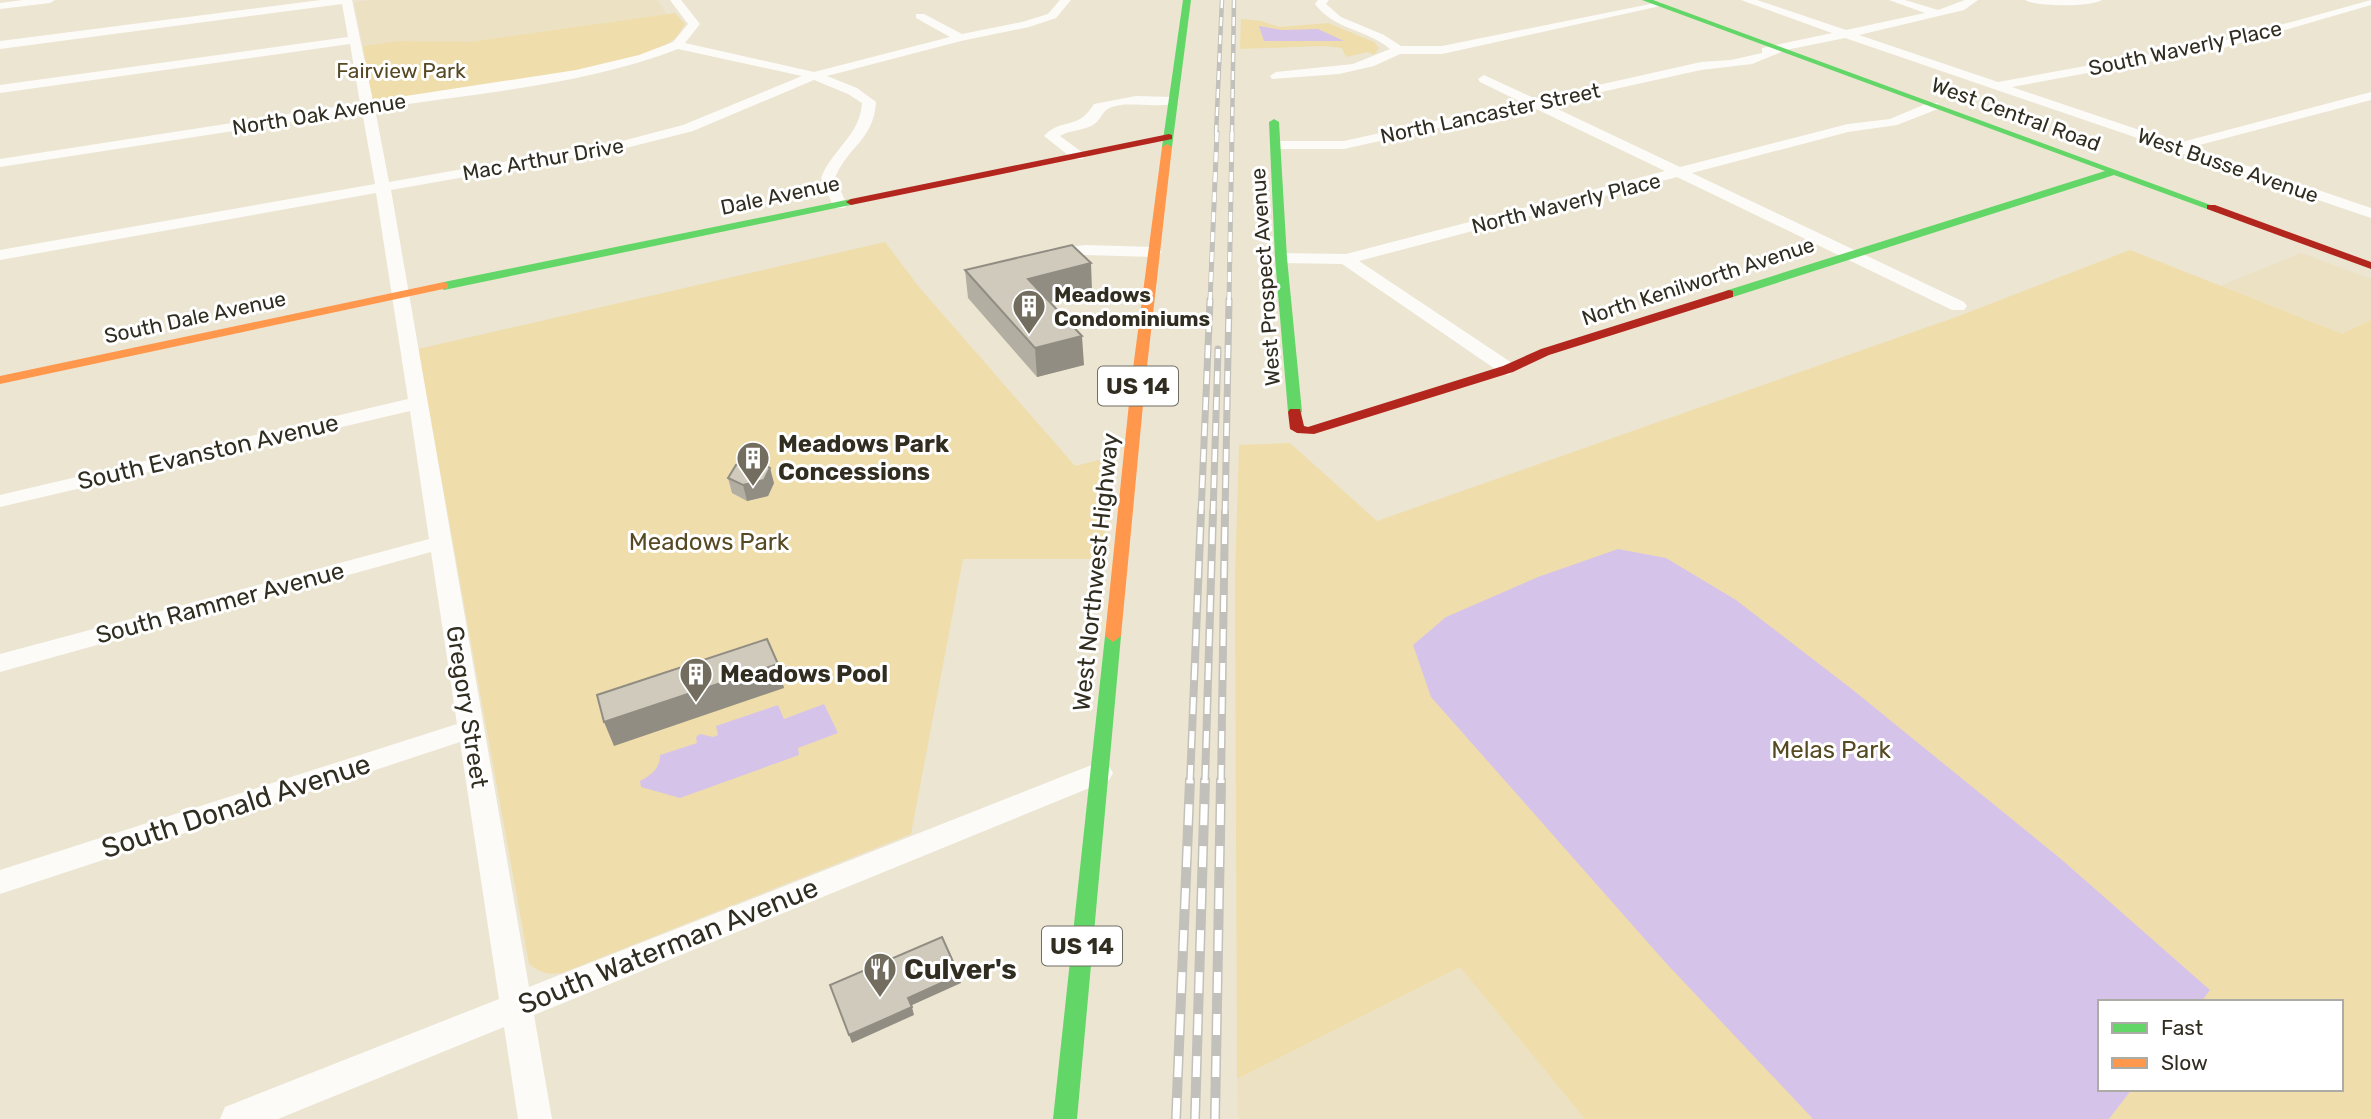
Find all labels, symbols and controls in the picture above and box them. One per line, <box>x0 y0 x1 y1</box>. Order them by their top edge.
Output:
street label: South Waverly Place <box>2086 15 2284 81</box>
park label: Fairview Park <box>336 58 466 83</box>
street label: West Central Road <box>1928 72 2104 156</box>
street label: North Lancaster Street <box>1378 77 1602 149</box>
street label: North Oak Avenue <box>230 88 408 140</box>
street label: West Busse Avenue <box>2134 122 2322 208</box>
street label: Mac Arthur Drive <box>460 133 626 185</box>
street label: West Prospect Avenue <box>1245 167 1285 387</box>
street label: North Waverly Place <box>1469 167 1663 239</box>
street label: Dale Avenue <box>718 170 842 220</box>
street label: North Kenilworth Avenue <box>1579 232 1817 330</box>
place label: Meadows Condominiums <box>1054 282 1210 331</box>
street label: South Dale Avenue <box>102 286 288 348</box>
building icon: Meadows Condominiums <box>1010 287 1048 336</box>
road number: US 14 <box>1098 366 1178 406</box>
street label: South Evanston Avenue <box>75 408 341 496</box>
place label: Meadows Park Concessions <box>778 430 949 486</box>
street label: West Northwest Highway <box>1067 431 1125 713</box>
building icon: Meadows Park Concessions <box>734 439 772 488</box>
park label: Meadows Park <box>629 528 790 556</box>
street label: South Rammer Avenue <box>93 556 347 650</box>
street label: Gregory Street <box>440 624 494 790</box>
building icon: Meadows Pool <box>677 655 715 704</box>
place label: Meadows Pool <box>720 660 888 688</box>
park label: Melas Park <box>1771 736 1891 764</box>
street label: South Donald Avenue <box>97 747 375 865</box>
street label: South Waterman Avenue <box>513 871 823 1021</box>
road number: US 14 <box>1042 926 1122 965</box>
restaurant icon: Culver's <box>861 950 899 999</box>
place label: Culver's <box>904 953 1017 986</box>
legend <box>2098 1000 2343 1091</box>
text: Fast <box>2161 1015 2203 1040</box>
text: Slow <box>2161 1050 2208 1075</box>

